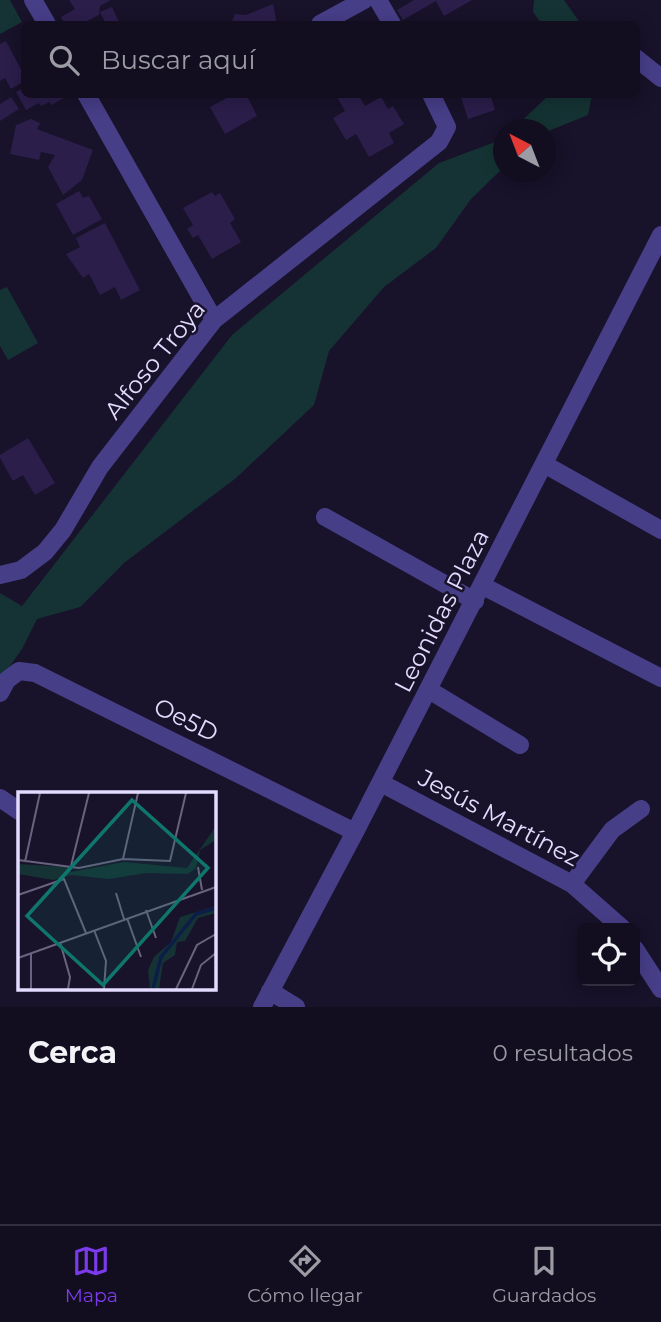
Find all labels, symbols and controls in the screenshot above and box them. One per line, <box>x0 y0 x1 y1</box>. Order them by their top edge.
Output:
search box <box>21 21 640 98</box>
icon: search <box>45 41 83 79</box>
text: Buscar aquí <box>101 44 255 76</box>
north arrow <box>493 119 556 182</box>
street label: Alfoso Troya <box>98 295 211 425</box>
street label: Leonidas Plaza <box>388 524 495 697</box>
street label: Oe5D <box>149 692 223 747</box>
street label: Jesús Martínez <box>413 762 585 872</box>
inset map <box>18 792 215 990</box>
map controls <box>577 923 640 986</box>
button: locate <box>577 923 640 986</box>
text: Cerca <box>28 1034 117 1071</box>
text: 0 resultados <box>493 1039 633 1067</box>
tab: Mapa <box>65 1242 118 1307</box>
tab: Cómo llegar <box>247 1242 363 1307</box>
tab: Guardados <box>492 1242 596 1307</box>

